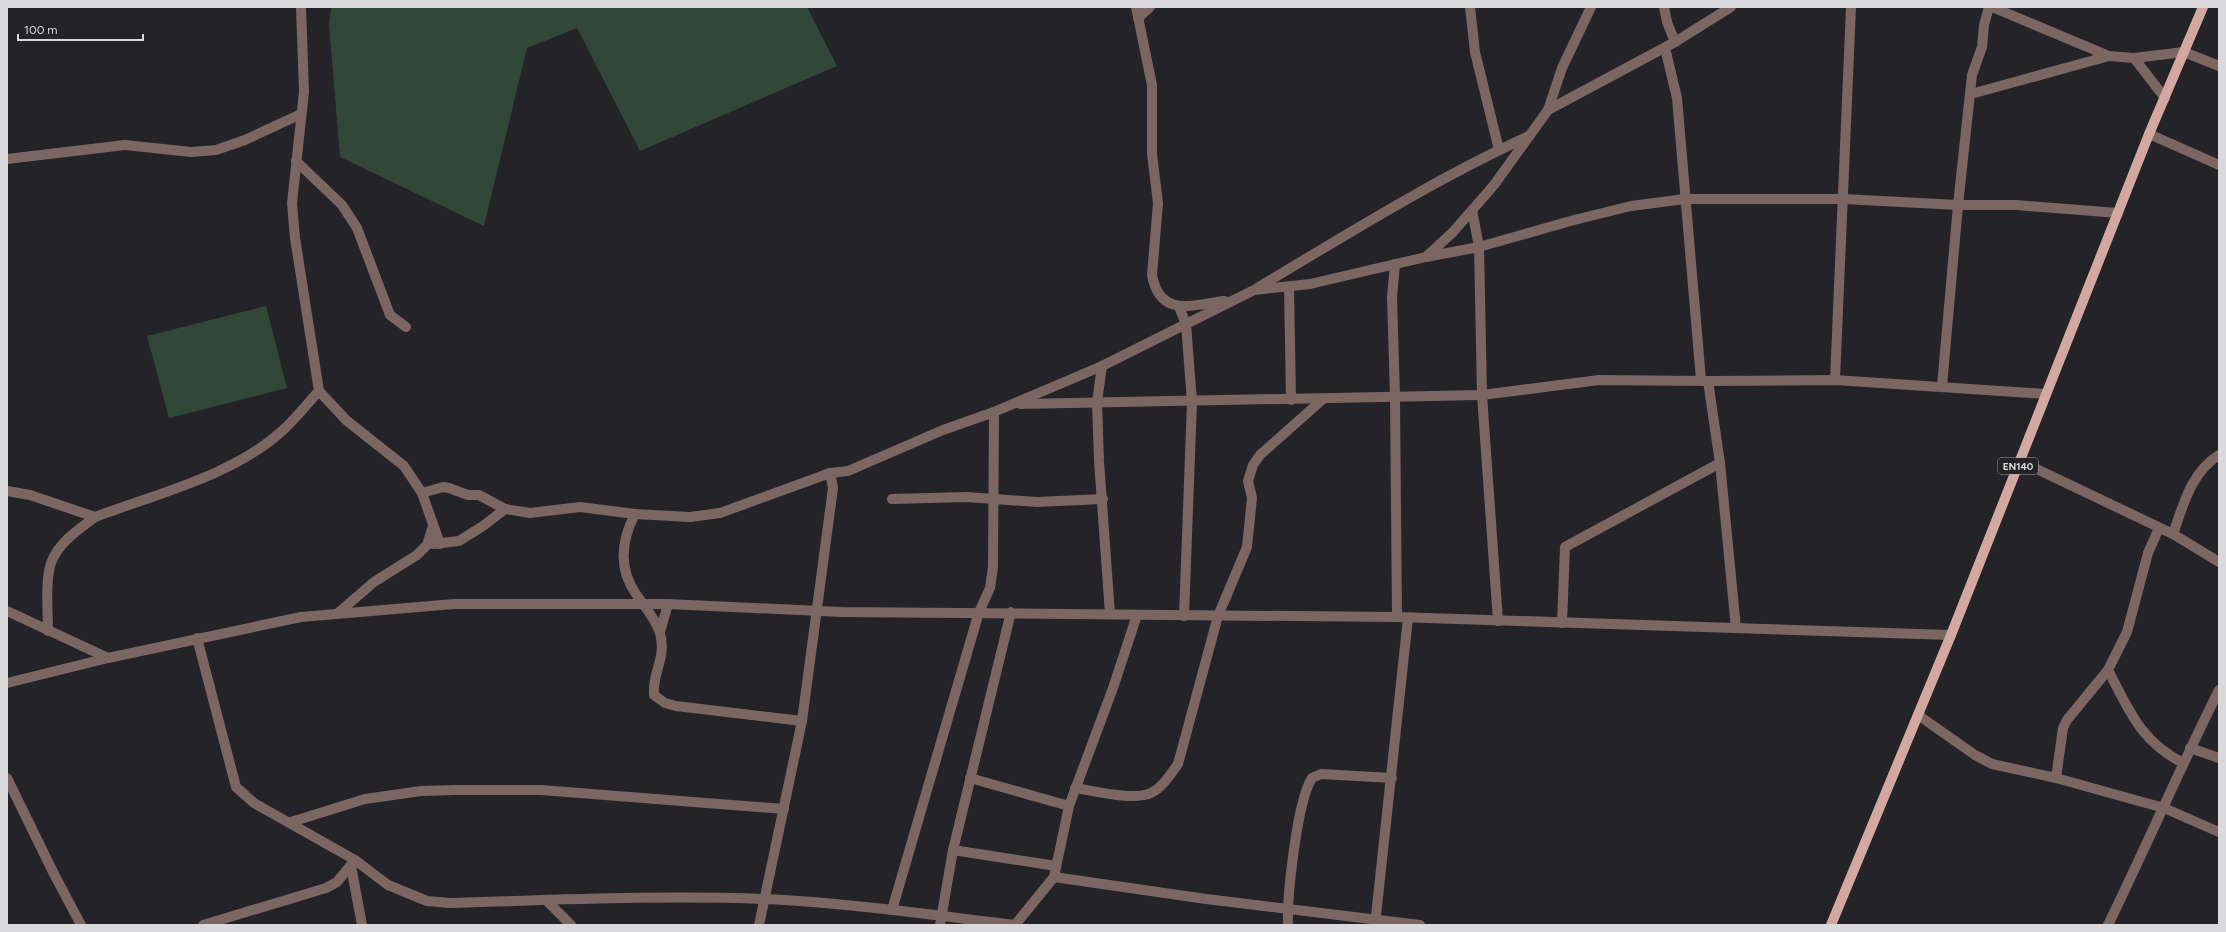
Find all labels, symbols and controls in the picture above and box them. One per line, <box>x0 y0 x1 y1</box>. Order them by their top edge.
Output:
scale bar <box>18 16 143 42</box>
text: 100 m <box>24 23 58 37</box>
road number: EN140 <box>1998 458 2038 474</box>

